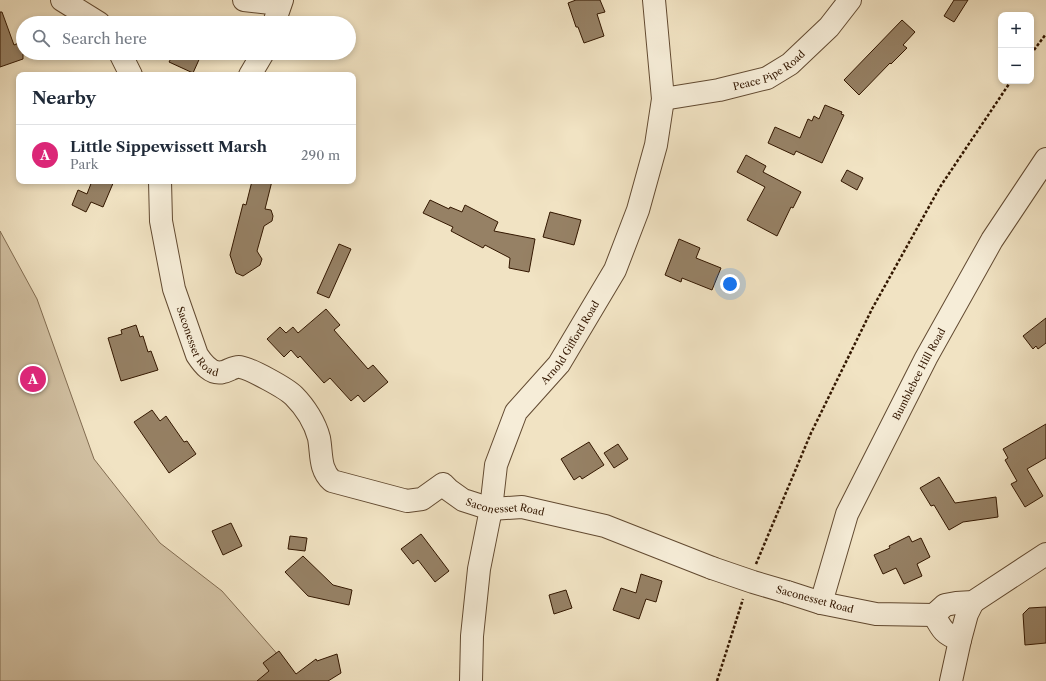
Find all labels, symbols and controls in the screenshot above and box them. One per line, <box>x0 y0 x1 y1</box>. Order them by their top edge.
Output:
map controls <box>998 12 1034 84</box>
button: + <box>998 12 1034 48</box>
search box <box>16 16 356 60</box>
icon: search <box>30 27 52 49</box>
text: Search here <box>62 29 147 48</box>
street label: Peace Pipe Road <box>732 47 808 93</box>
button: − <box>998 48 1034 84</box>
text: Nearby <box>32 88 96 108</box>
text: Little Sippewissett Marsh <box>70 137 267 156</box>
text: A <box>40 147 50 163</box>
text: 290 m <box>301 147 340 163</box>
text: Park <box>70 156 98 172</box>
your location <box>720 274 740 294</box>
street label: Arnold Gifford Road <box>537 298 602 388</box>
street label: Saconesset Road <box>174 305 220 380</box>
street label: Bumblebee Hill Road <box>890 326 948 422</box>
pin: A <box>20 364 46 394</box>
street label: Saconesset Road <box>464 495 546 519</box>
street label: Saconesset Road <box>775 583 855 616</box>

